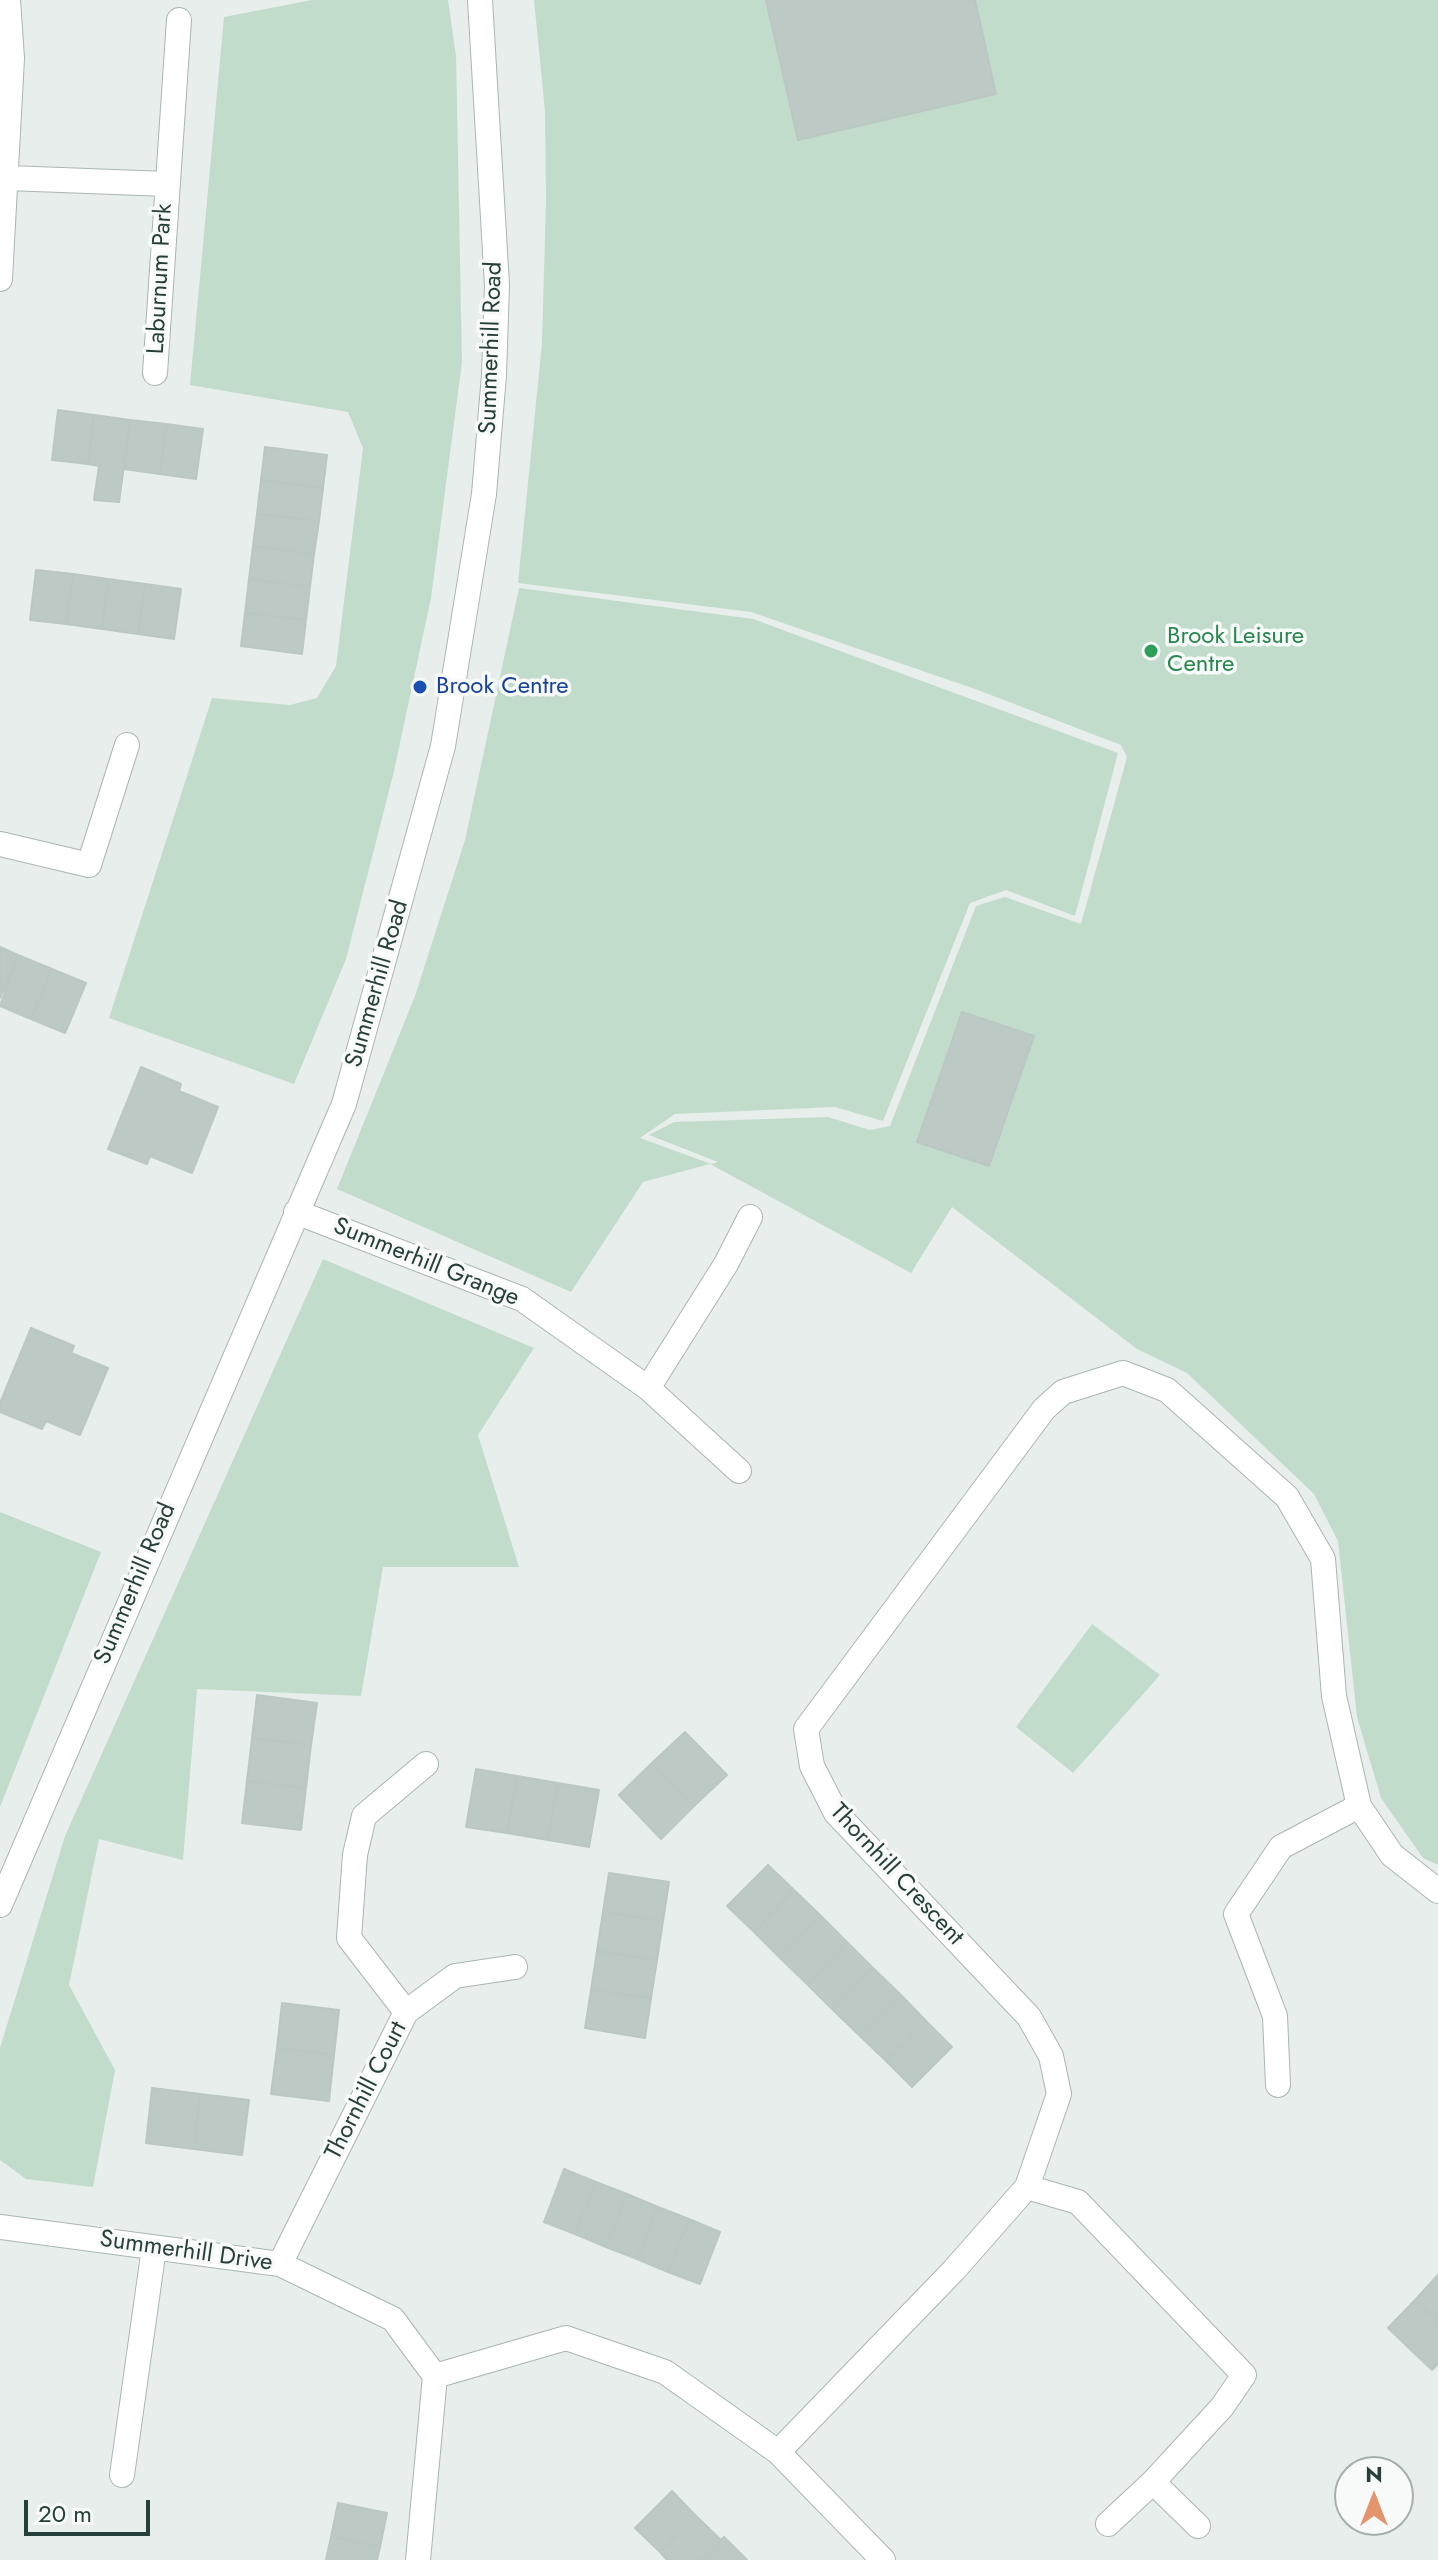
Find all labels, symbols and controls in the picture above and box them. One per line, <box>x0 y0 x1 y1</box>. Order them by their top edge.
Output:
street label: Laburnum Park <box>143 203 179 355</box>
street label: Summerhill Road <box>475 261 509 435</box>
place label: Brook Leisure Centre <box>1167 623 1304 679</box>
marker: Brook Leisure Centre <box>1142 642 1160 660</box>
place label: Brook Centre <box>436 673 569 701</box>
marker: Brook Centre <box>411 678 429 696</box>
street label: Summerhill Road <box>340 897 416 1071</box>
street label: Summerhill Grange <box>329 1213 523 1313</box>
street label: Summerhill Road <box>89 1499 183 1669</box>
street label: Thornhill Crescent <box>823 1798 969 1952</box>
street label: Thornhill Court <box>320 2017 414 2165</box>
street label: Summerhill Drive <box>98 2226 274 2278</box>
north arrow <box>1334 2456 1414 2536</box>
text: N <box>1365 2458 1383 2490</box>
scale bar <box>28 2484 154 2534</box>
text: 20 m <box>38 2496 92 2531</box>

